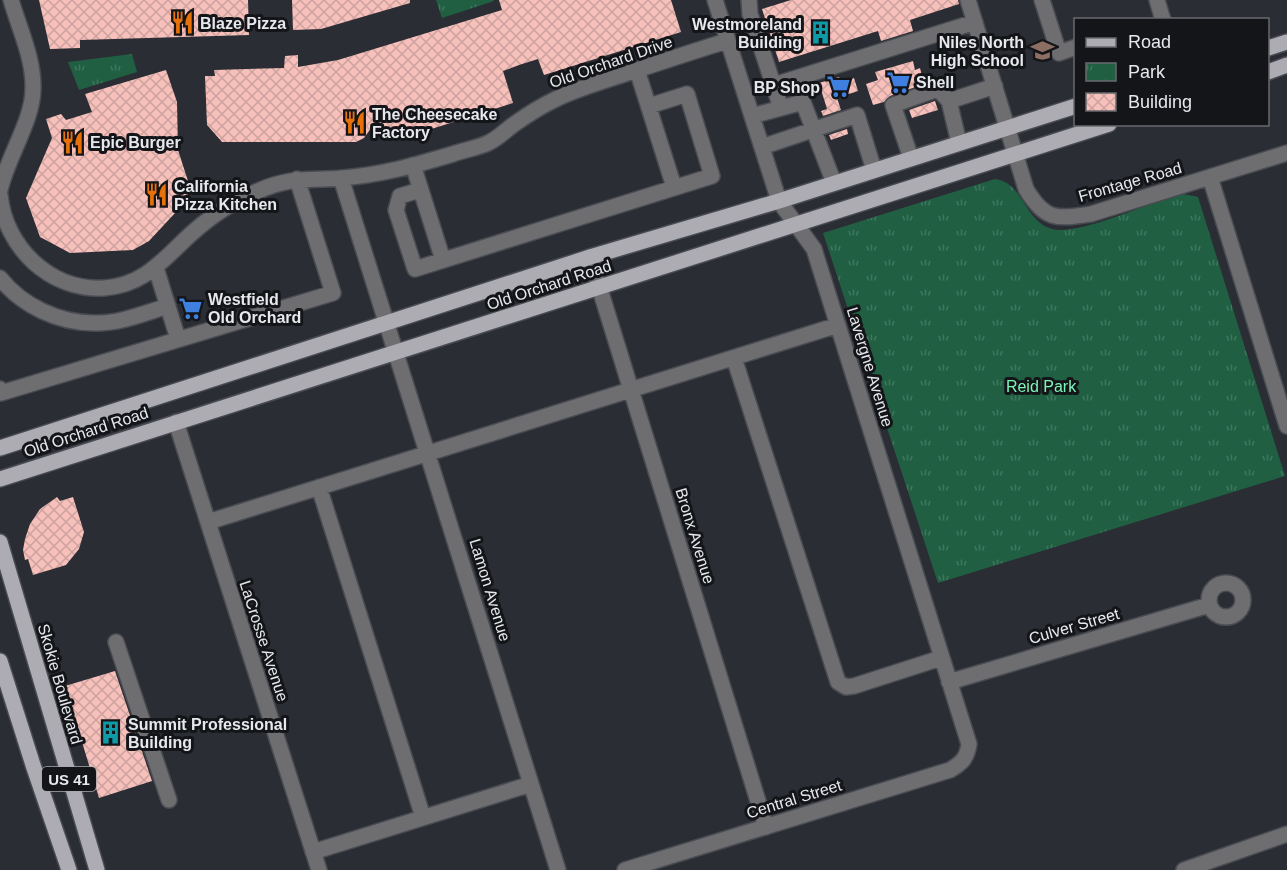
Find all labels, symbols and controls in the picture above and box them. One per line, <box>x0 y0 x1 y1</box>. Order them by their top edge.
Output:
restaurant icon: Blaze Pizza <box>169 10 195 36</box>
place label: Blaze Pizza <box>200 15 286 32</box>
place label: Westmoreland Building <box>692 16 802 51</box>
legend <box>1074 18 1269 126</box>
building icon: Westmoreland Building <box>807 20 833 46</box>
text: Road <box>1128 32 1171 52</box>
street label: Old Orchard Drive <box>547 33 675 91</box>
place label: Niles North High School <box>931 34 1024 69</box>
school or university icon: Niles North High School <box>1029 38 1055 64</box>
text: Park <box>1128 62 1166 82</box>
supermarket icon: Shell <box>885 69 911 95</box>
supermarket icon: BP Shop <box>825 74 851 100</box>
place label: Shell <box>916 74 954 91</box>
place label: BP Shop <box>754 79 820 96</box>
text: Building <box>1128 92 1192 112</box>
place label: The Cheesecake Factory <box>372 106 498 141</box>
restaurant icon: The Cheesecake Factory <box>341 110 367 136</box>
restaurant icon: Epic Burger <box>59 129 85 155</box>
place label: Epic Burger <box>90 134 181 151</box>
street label: Frontage Road <box>1076 159 1184 205</box>
place label: California Pizza Kitchen <box>174 178 277 213</box>
restaurant icon: California Pizza Kitchen <box>143 182 169 208</box>
street label: Old Orchard Road <box>485 257 613 313</box>
place label: Westfield Old Orchard <box>208 291 301 326</box>
supermarket icon: Westfield Old Orchard <box>177 295 203 321</box>
street label: Lavergne Avenue <box>844 305 896 429</box>
park label: Reid Park <box>1006 378 1077 395</box>
street label: Old Orchard Road <box>22 404 150 460</box>
street label: Bronx Avenue <box>672 486 718 586</box>
street label: Lamon Avenue <box>466 537 514 643</box>
street label: LaCrosse Avenue <box>236 578 292 704</box>
street label: Culver Street <box>1027 605 1122 647</box>
street label: Skokie Boulevard <box>35 622 85 746</box>
place label: Summit Professional Building <box>128 716 287 751</box>
building icon: Summit Professional Building <box>97 720 123 746</box>
road number: US 41 <box>42 767 96 791</box>
street label: Central Street <box>744 776 844 822</box>

